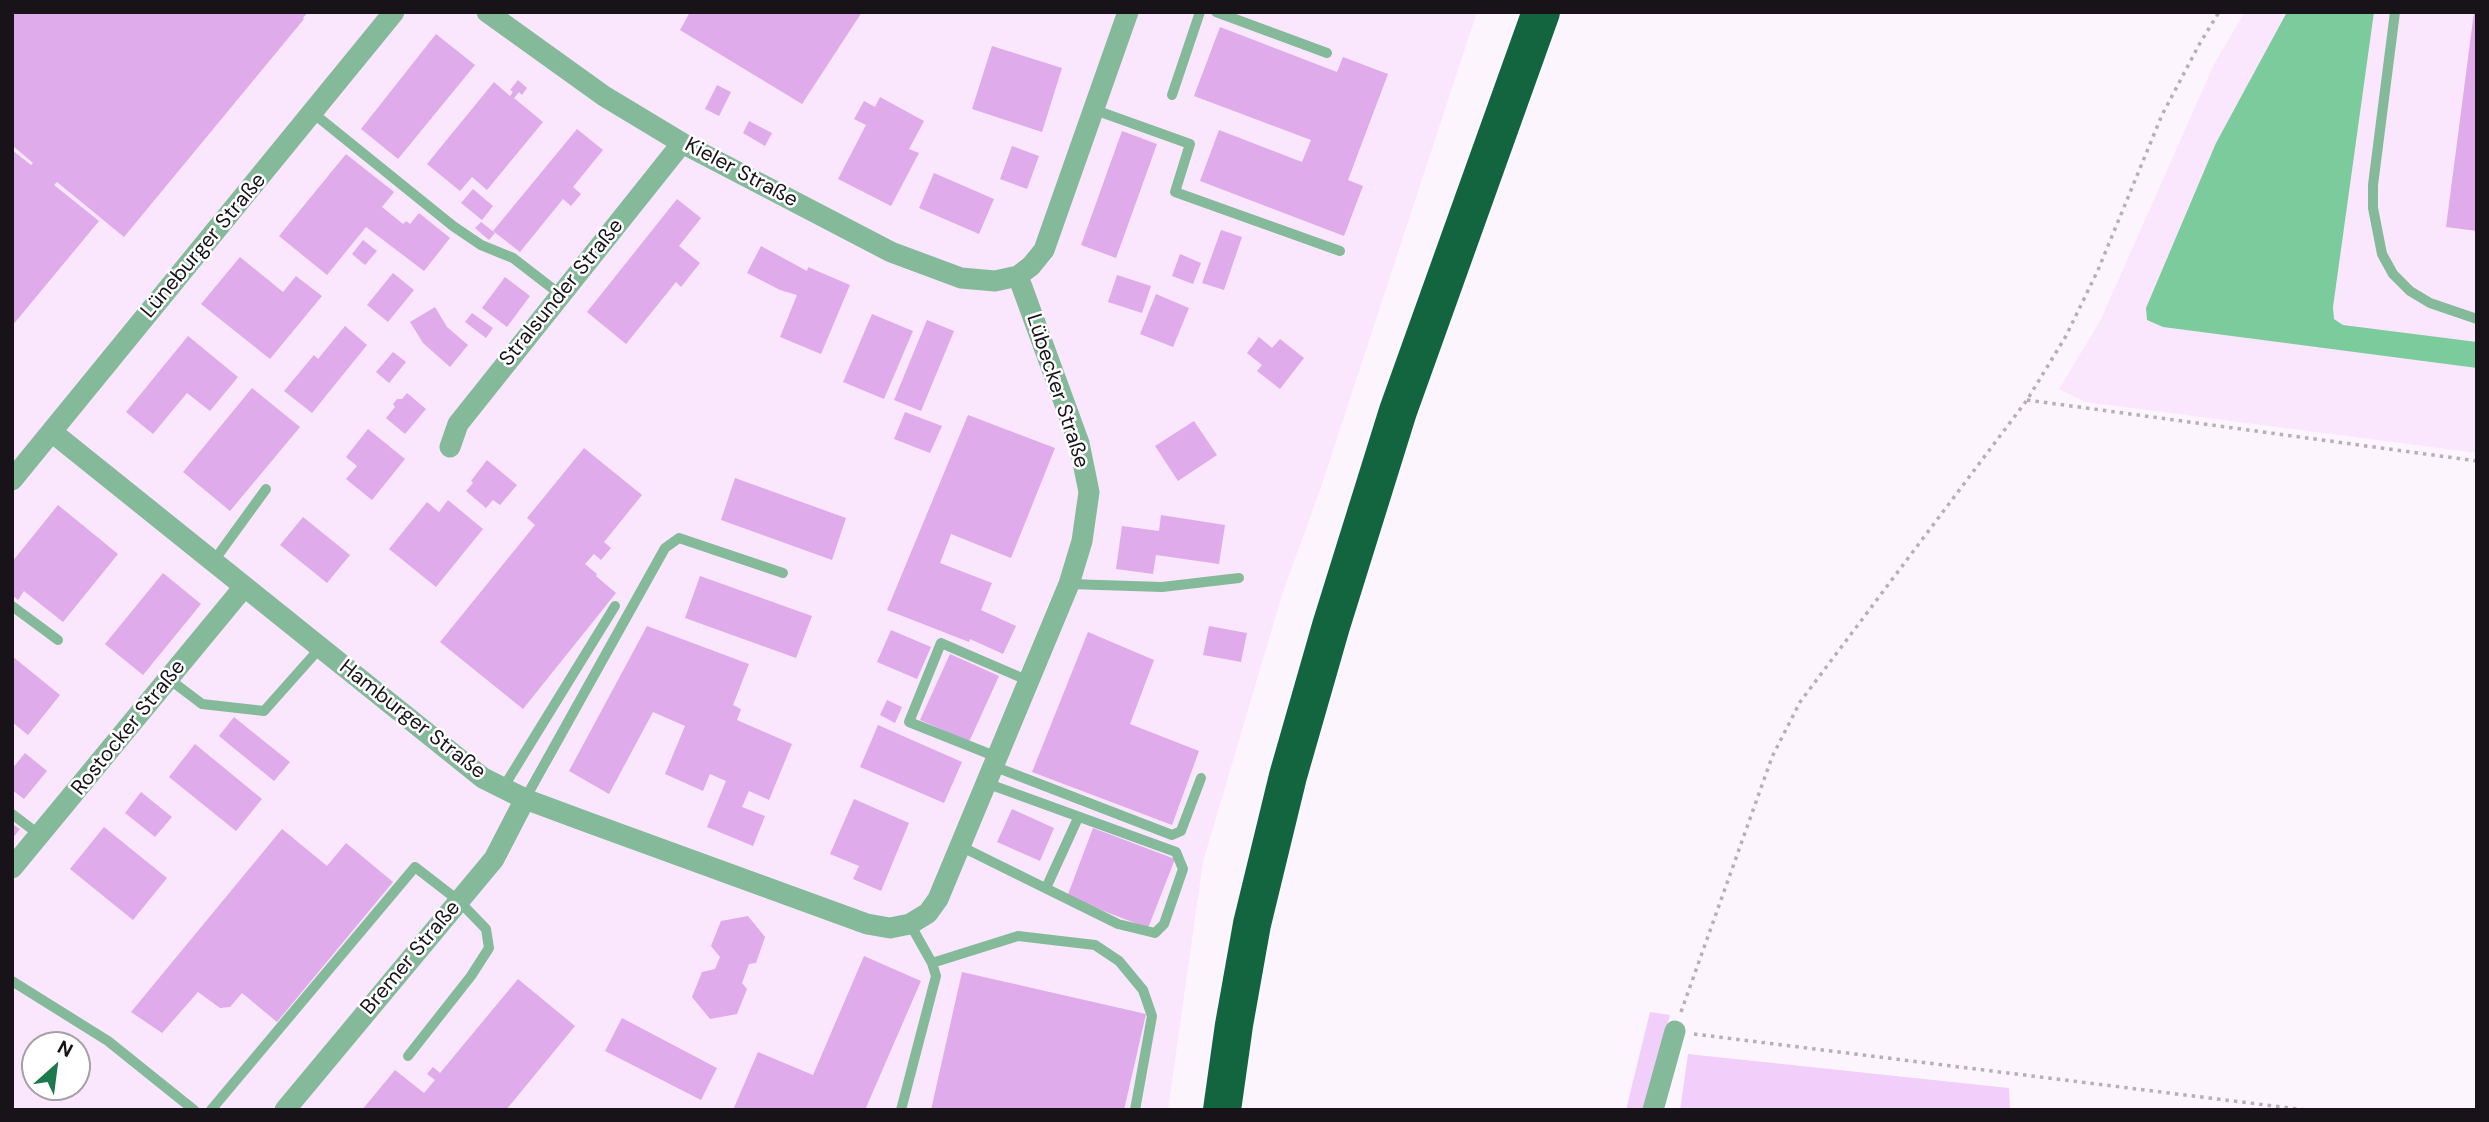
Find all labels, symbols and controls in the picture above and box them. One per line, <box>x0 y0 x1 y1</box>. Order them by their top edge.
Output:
street label: Kieler Straße <box>680 133 802 213</box>
street label: Lüneburger Straße <box>136 168 272 324</box>
street label: Stralsunder Straße <box>495 214 629 372</box>
street label: Lübecker Straße <box>1020 311 1094 471</box>
street label: Rostocker Straße <box>67 655 191 801</box>
street label: Hamburger Straße <box>334 655 490 785</box>
street label: Bremer Straße <box>356 896 466 1020</box>
north arrow <box>21 1031 91 1101</box>
text: N <box>53 1034 77 1063</box>

